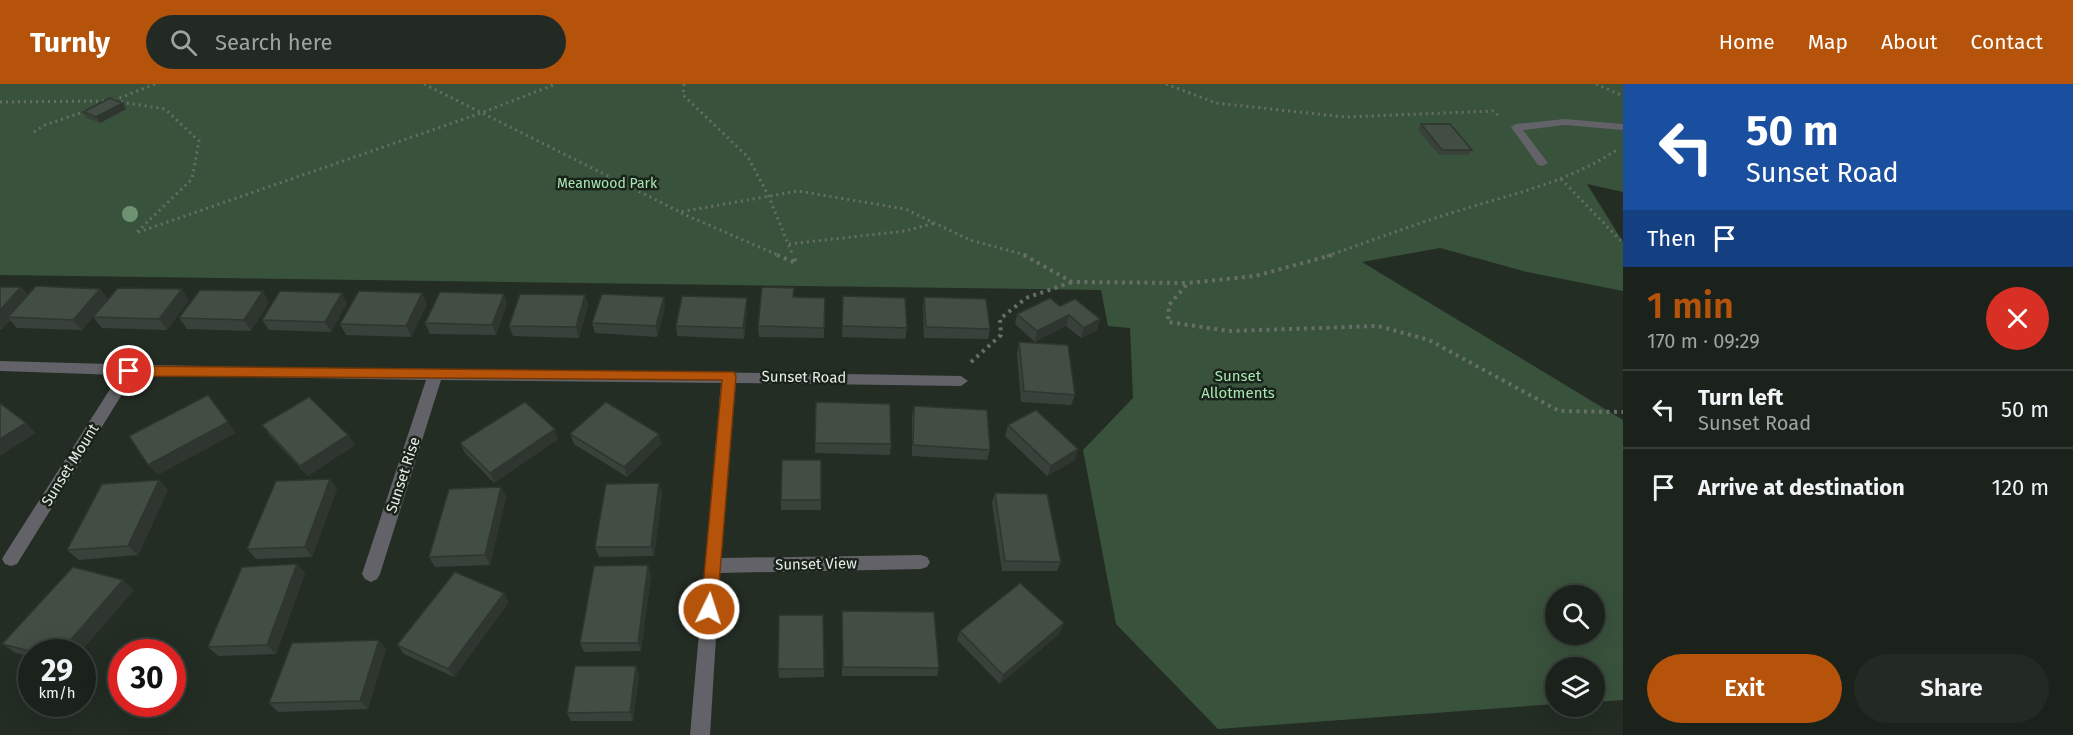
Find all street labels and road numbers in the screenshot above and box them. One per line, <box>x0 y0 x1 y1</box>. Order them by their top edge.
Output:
street label: Sunset Road <box>761 367 847 387</box>
street label: Sunset Mount <box>38 420 103 509</box>
street label: Sunset Rise <box>382 435 424 515</box>
street label: Sunset View <box>775 554 857 574</box>

